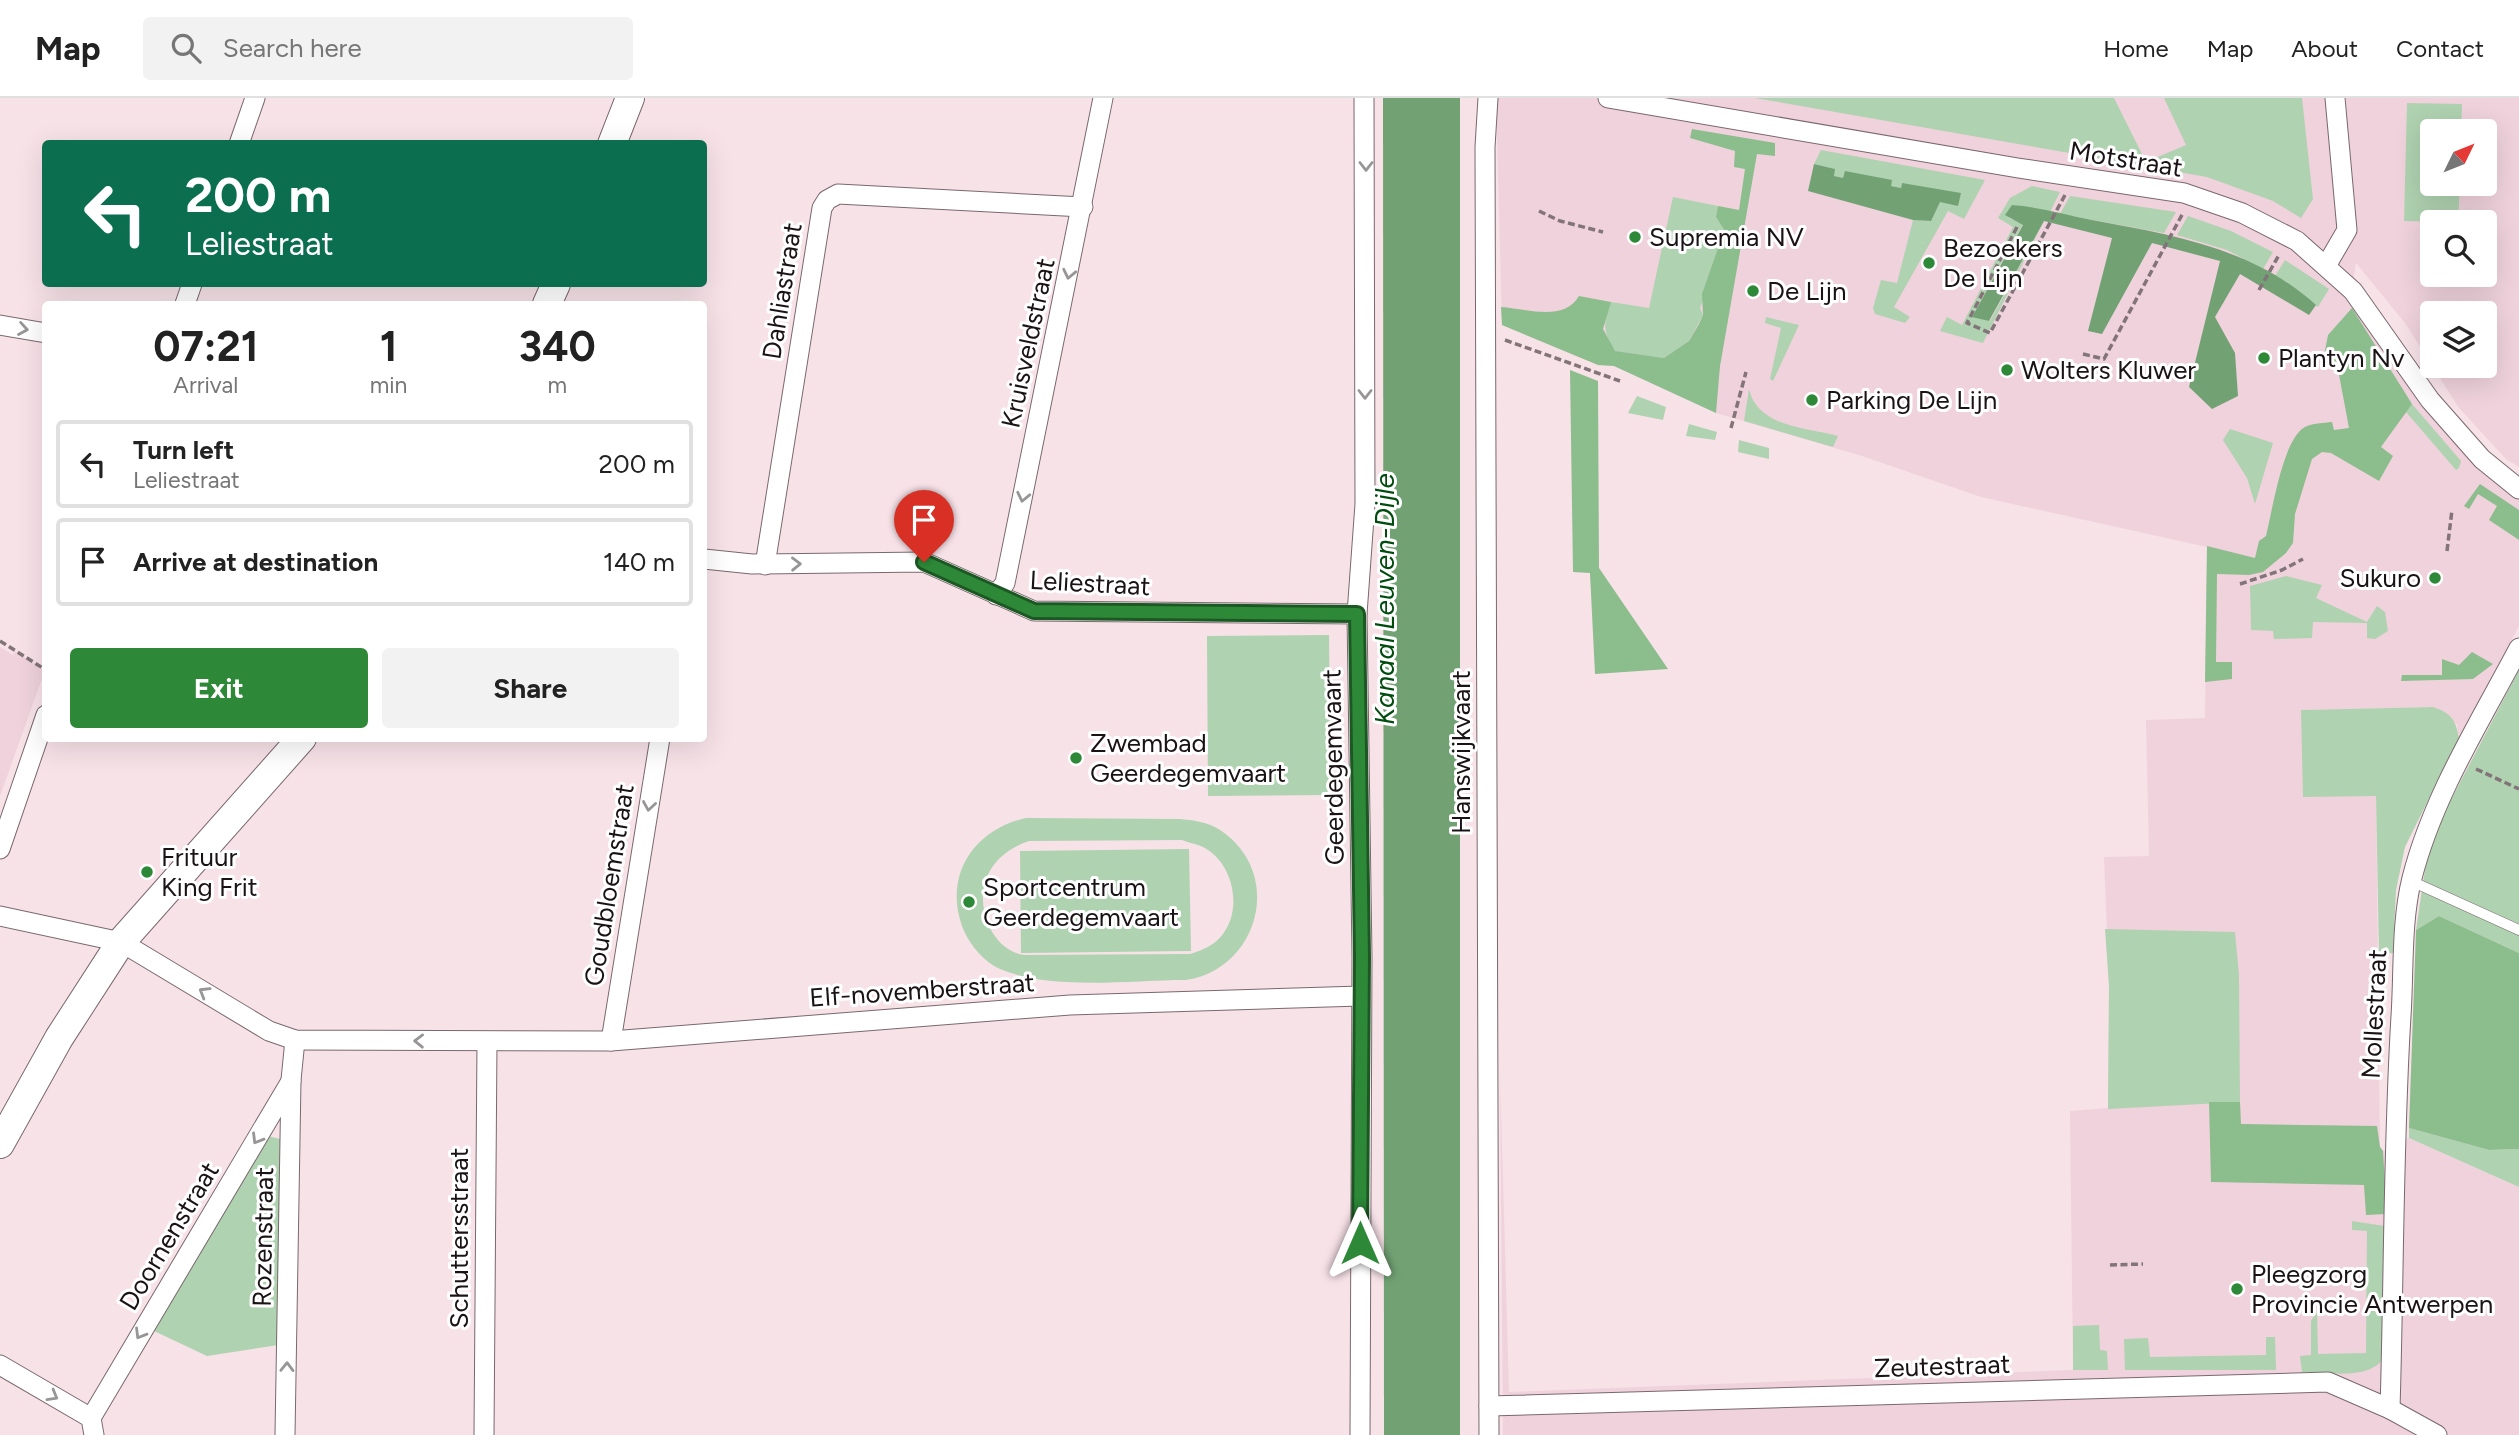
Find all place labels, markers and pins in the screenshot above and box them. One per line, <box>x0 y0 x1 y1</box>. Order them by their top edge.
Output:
place label: Supremia NV <box>1649 221 1804 253</box>
marker: Supremia NV <box>1627 229 1643 245</box>
place label: Bezoekers De Lijn <box>1943 232 2063 294</box>
marker: Bezoekers De Lijn <box>1921 255 1937 271</box>
place label: De Lijn <box>1767 275 1847 307</box>
marker: De Lijn <box>1745 283 1761 299</box>
place label: Plantyn Nv <box>2278 342 2405 374</box>
marker: Plantyn Nv <box>2256 350 2272 366</box>
place label: Wolters Kluwer <box>2021 354 2196 386</box>
marker: Wolters Kluwer <box>1999 362 2015 378</box>
place label: Parking De Lijn <box>1826 384 1997 416</box>
marker: Parking De Lijn <box>1804 392 1820 408</box>
pin <box>894 490 954 562</box>
place label: Sukuro <box>2340 562 2421 594</box>
marker: Sukuro <box>2427 570 2443 586</box>
place label: Zwembad Geerdegemvaart <box>1090 727 1286 789</box>
marker: Zwembad Geerdegemvaart <box>1068 750 1084 766</box>
place label: Frituur King Frit <box>161 841 258 903</box>
marker: Frituur King Frit <box>139 864 155 880</box>
place label: Sportcentrum Geerdegemvaart <box>983 871 1179 933</box>
marker: Sportcentrum Geerdegemvaart <box>961 894 977 910</box>
place label: Pleegzorg Provincie Antwerpen <box>2251 1258 2493 1320</box>
marker: Pleegzorg Provincie Antwerpen <box>2229 1281 2245 1297</box>

